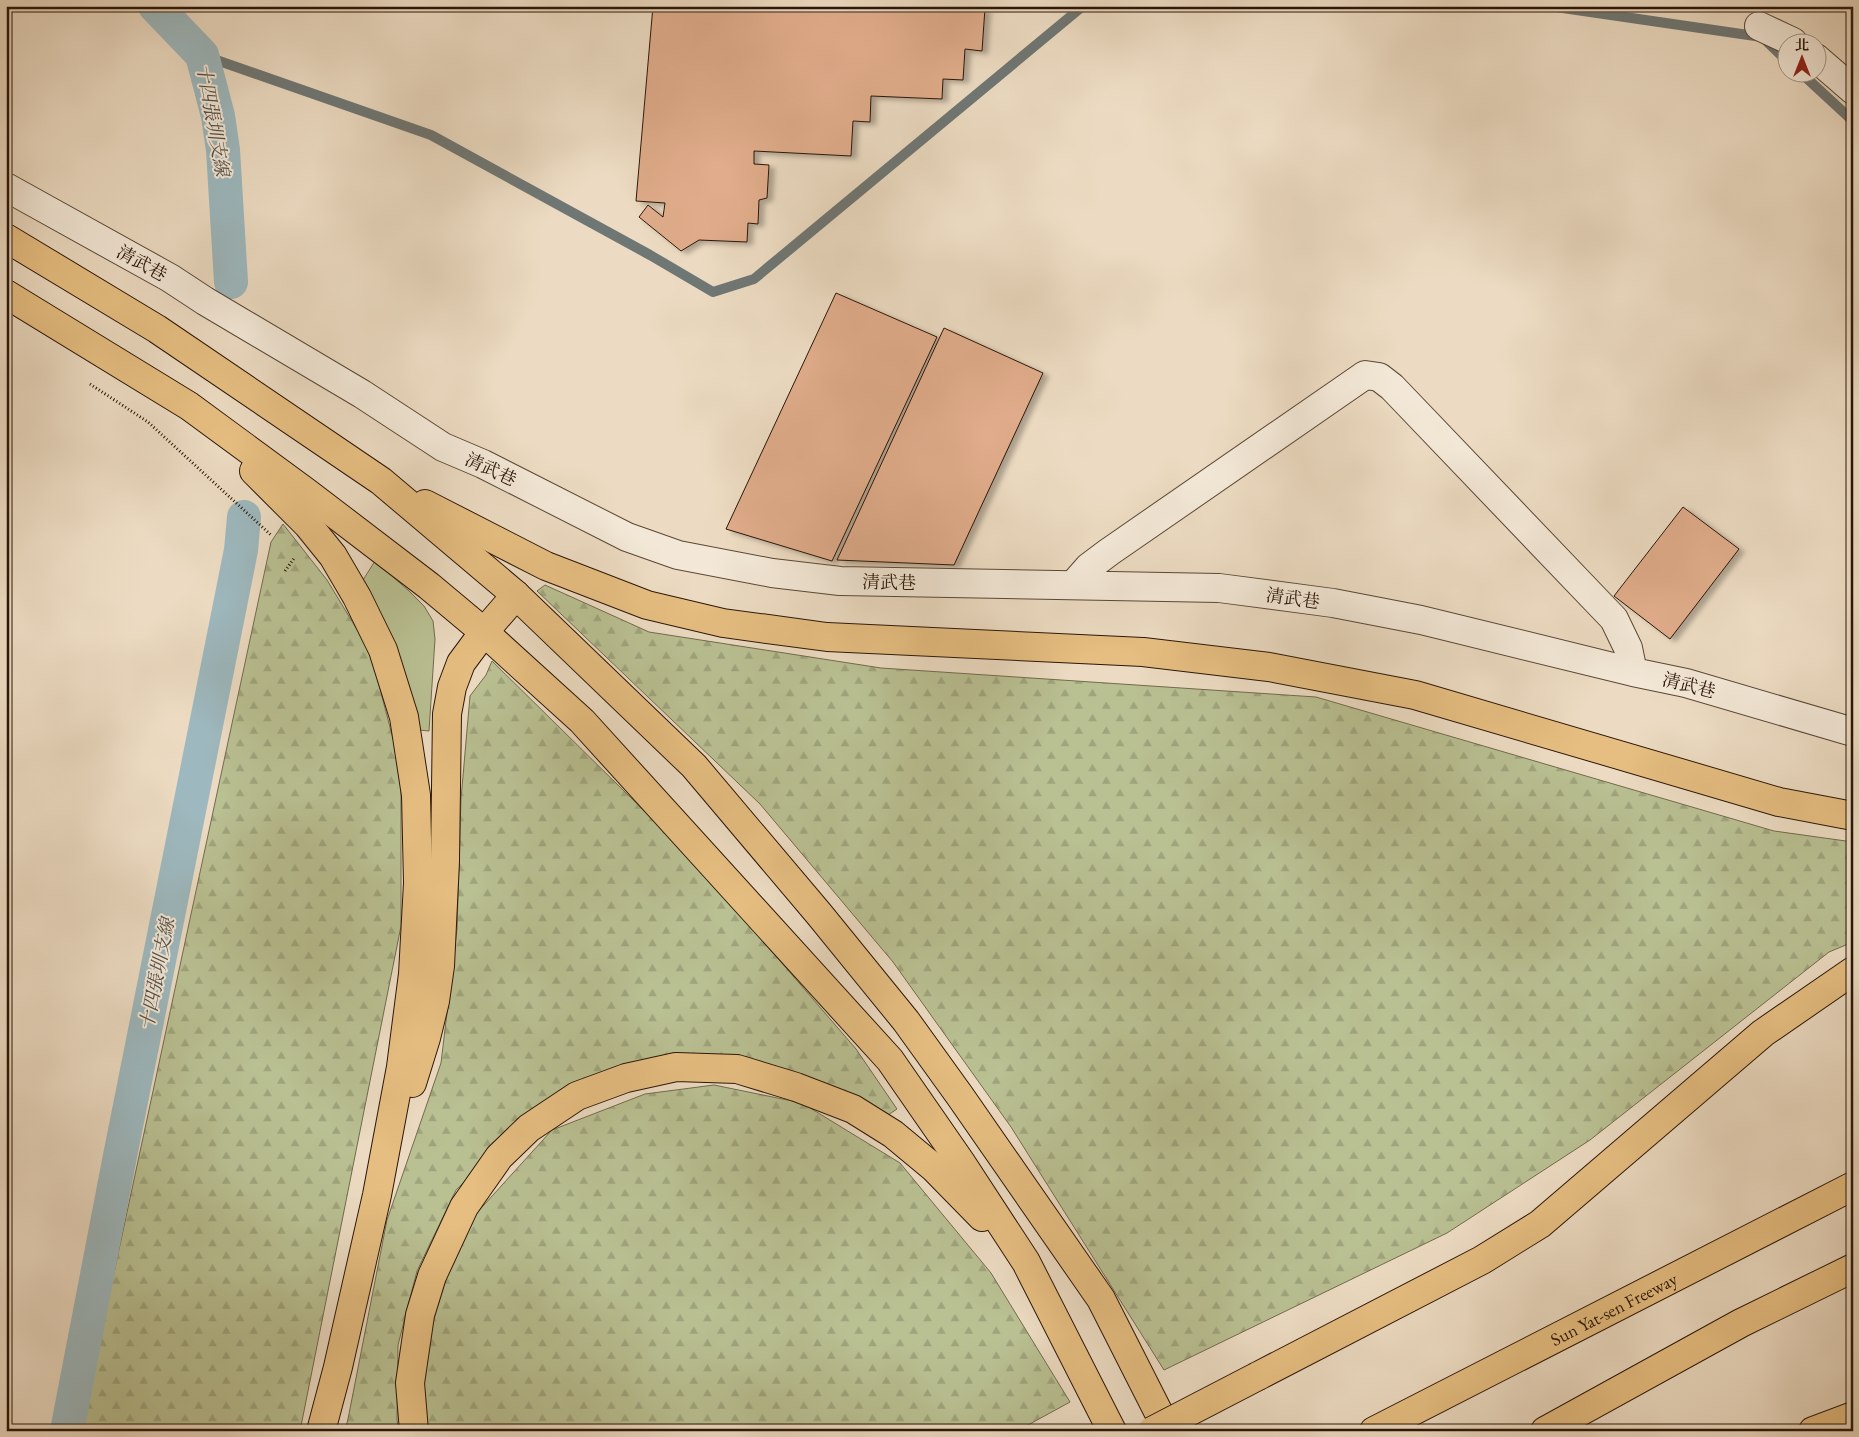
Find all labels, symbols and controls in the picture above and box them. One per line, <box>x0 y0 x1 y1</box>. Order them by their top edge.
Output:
north arrow <box>1776 32 1826 82</box>
text: 北 <box>1795 36 1809 54</box>
water label: 十四張圳支線 <box>191 62 236 180</box>
street label: 清武巷 <box>113 240 171 286</box>
street label: 清武巷 <box>462 447 520 491</box>
street label: 清武巷 <box>862 570 916 594</box>
street label: 清武巷 <box>1265 583 1321 613</box>
street label: 清武巷 <box>1660 667 1718 703</box>
water label: 十四張圳支線 <box>134 914 181 1032</box>
street label: Sun Yat-sen Freeway <box>1546 1266 1681 1350</box>

